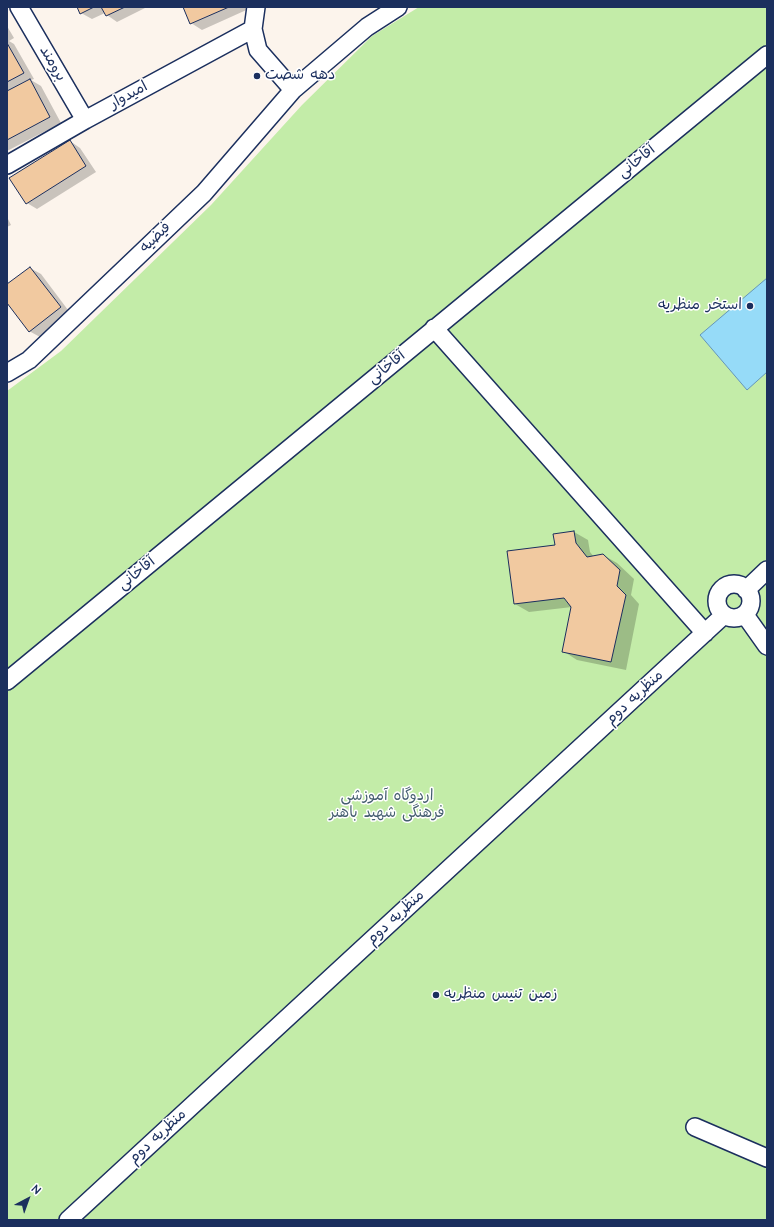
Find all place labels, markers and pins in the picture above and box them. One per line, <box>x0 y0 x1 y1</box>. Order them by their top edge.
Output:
place label: دهه شصت <box>265 67 335 85</box>
marker: دهه شصت <box>252 71 262 81</box>
place label: استخر منظریه <box>658 297 742 315</box>
marker: استخر منظریه <box>745 301 755 311</box>
place label: زمین تنیس منظریه <box>444 986 557 1004</box>
marker: زمین تنیس منظریه <box>431 990 441 1000</box>

